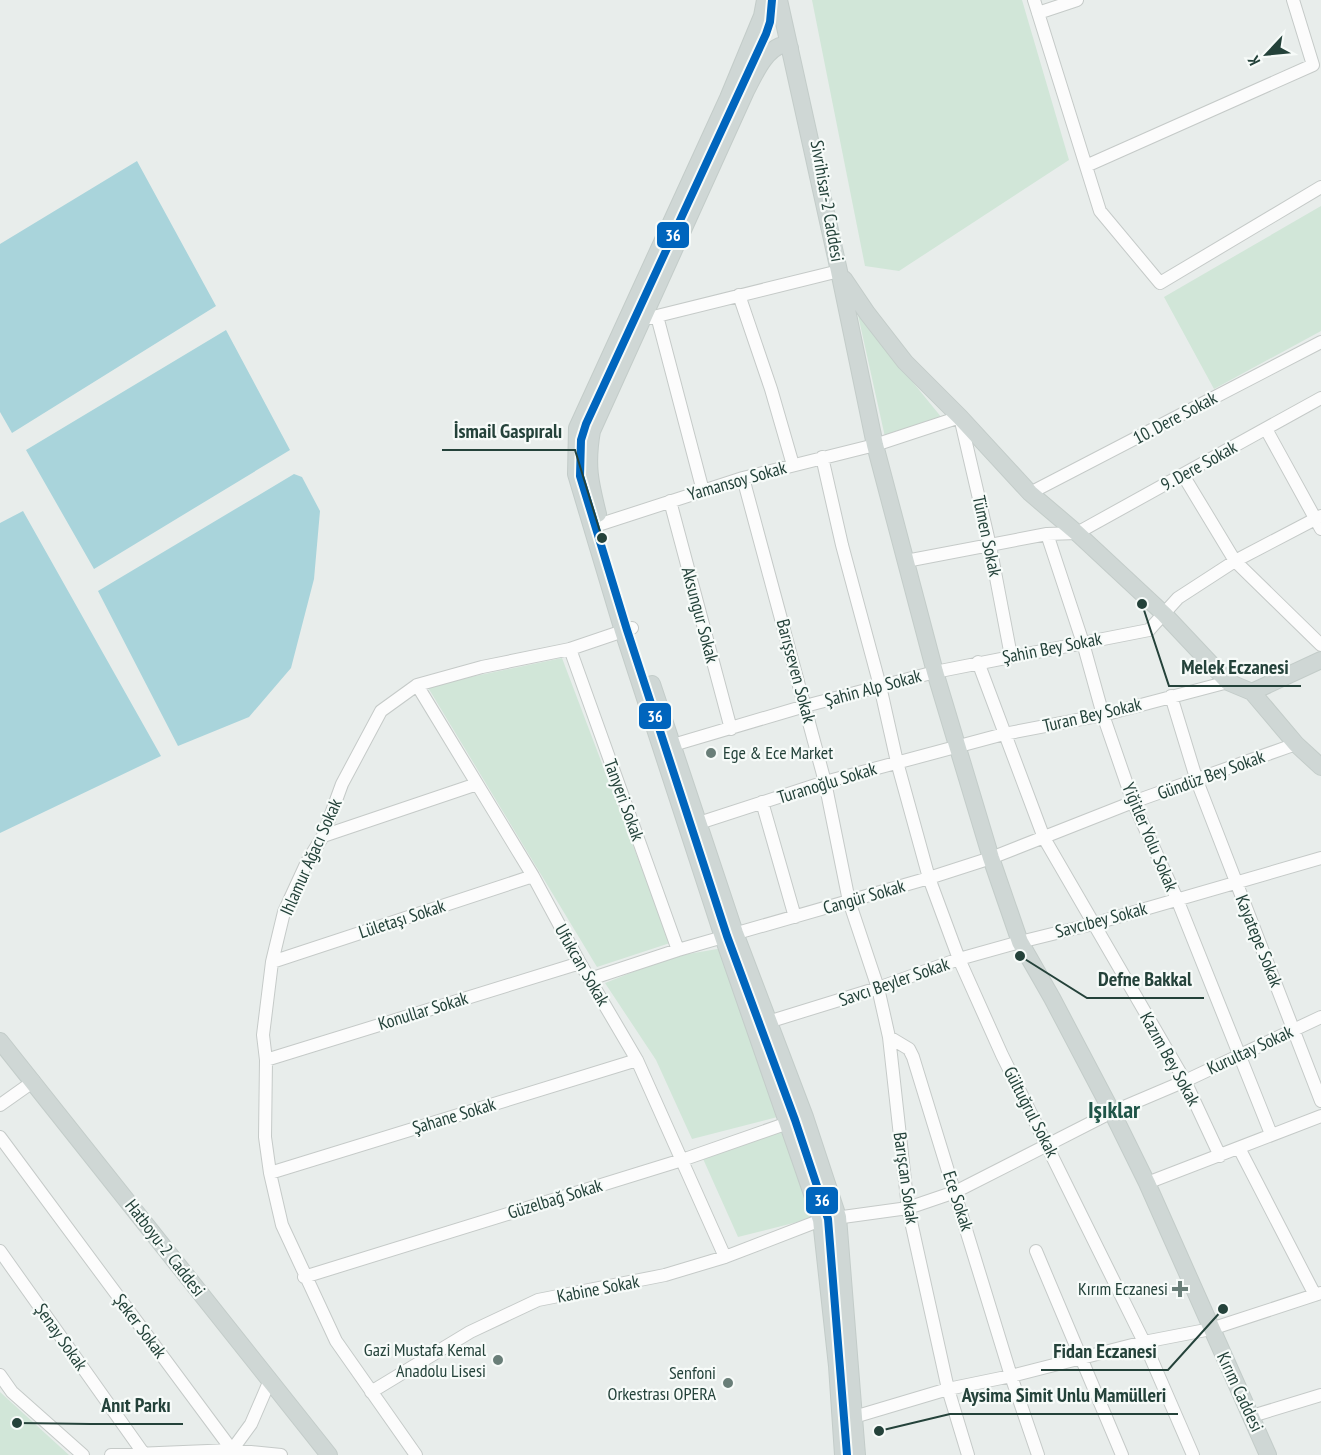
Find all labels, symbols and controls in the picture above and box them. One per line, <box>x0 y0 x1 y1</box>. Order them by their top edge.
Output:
north arrow <box>1237 24 1297 84</box>
text: K <box>1242 52 1264 69</box>
street label: Sivrihisar-2 Caddesi <box>805 138 849 263</box>
line badge: 36 <box>656 221 690 249</box>
text: 36 <box>665 225 681 245</box>
street label: 10. Dere Sokak <box>1129 386 1221 449</box>
callout: İsmail Gaspıralı <box>442 412 575 450</box>
text: İsmail Gaspıralı <box>454 418 562 444</box>
street label: 9. Dere Sokak <box>1157 435 1241 496</box>
street label: Yamansoy Sokak <box>685 455 789 506</box>
street label: Tümen Sokak <box>968 493 1007 579</box>
street label: Aksungur Sokak <box>677 564 724 665</box>
street label: Barışseven Sokak <box>772 616 821 725</box>
street label: Şahin Bey Sokak <box>1000 627 1104 668</box>
callout: Melek Eczanesi <box>1169 648 1301 686</box>
text: Melek Eczanesi <box>1181 654 1289 680</box>
street label: Şahin Alp Sokak <box>822 664 924 711</box>
street label: Turan Bey Sokak <box>1040 692 1143 737</box>
line badge: 36 <box>638 702 672 730</box>
text: 36 <box>647 706 663 726</box>
place label: Ege & Ece Market <box>723 741 833 764</box>
street label: Gündüz Bey Sokak <box>1154 745 1268 805</box>
marker: Ege & Ece Market <box>704 746 718 760</box>
street label: Tanyeri Sokak <box>599 756 650 844</box>
street label: Turanoğlu Sokak <box>775 757 879 808</box>
street label: Yiğitler Yolu Sokak <box>1117 779 1184 895</box>
street label: Ihlamur Ağacı Sokak <box>275 795 347 919</box>
street label: Cangür Sokak <box>820 874 907 919</box>
street label: Kayatepe Sokak <box>1231 891 1288 990</box>
street label: Lületaşı Sokak <box>356 894 448 943</box>
street label: Savcıbey Sokak <box>1053 896 1149 943</box>
street label: Ufukcan Sokak <box>550 920 615 1010</box>
street label: Savcı Beyler Sokak <box>836 952 952 1011</box>
callout: Defne Bakkal <box>1087 960 1204 998</box>
text: Defne Bakkal <box>1098 966 1192 992</box>
street label: Konullar Sokak <box>375 986 471 1035</box>
street label: Kazım Bey Sokak <box>1135 1008 1206 1110</box>
street label: Kurultay Sokak <box>1203 1020 1296 1079</box>
street label: Gültuğrul Sokak <box>999 1063 1064 1161</box>
street label: Şahane Sokak <box>409 1092 498 1139</box>
district label: Işıklar <box>1088 1094 1141 1125</box>
street label: Barışcan Sokak <box>889 1130 924 1225</box>
street label: Ece Sokak <box>938 1168 979 1234</box>
street label: Güzelbağ Sokak <box>505 1173 605 1224</box>
line badge: 36 <box>805 1186 839 1215</box>
text: 36 <box>814 1190 830 1210</box>
street label: Hatboyu-2 Caddesi <box>120 1194 211 1301</box>
street label: Kabine Sokak <box>555 1269 641 1308</box>
place label: Kırım Eczanesi <box>1078 1277 1168 1300</box>
marker: Kırım Eczanesi <box>1173 1282 1187 1296</box>
street label: Şeker Sokak <box>109 1289 172 1362</box>
street label: Şenay Sokak <box>30 1299 93 1375</box>
callout: Fidan Eczanesi <box>1041 1332 1168 1370</box>
place label: Gazi Mustafa Kemal Anadolu Lisesi <box>364 1338 487 1382</box>
text: Fidan Eczanesi <box>1053 1338 1157 1364</box>
street label: Kırım Caddesi <box>1212 1348 1269 1435</box>
marker: Gazi Mustafa Kemal Anadolu Lisesi <box>491 1353 505 1367</box>
place label: Senfoni Orkestrası OPERA <box>608 1361 716 1405</box>
marker: Senfoni Orkestrası OPERA <box>721 1376 735 1390</box>
callout: Aysima Simit Unlu Mamülleri <box>950 1376 1178 1414</box>
text: Aysima Simit Unlu Mamülleri <box>961 1382 1166 1408</box>
callout: Anıt Parkı <box>90 1386 183 1424</box>
text: Anıt Parkı <box>100 1392 171 1418</box>

